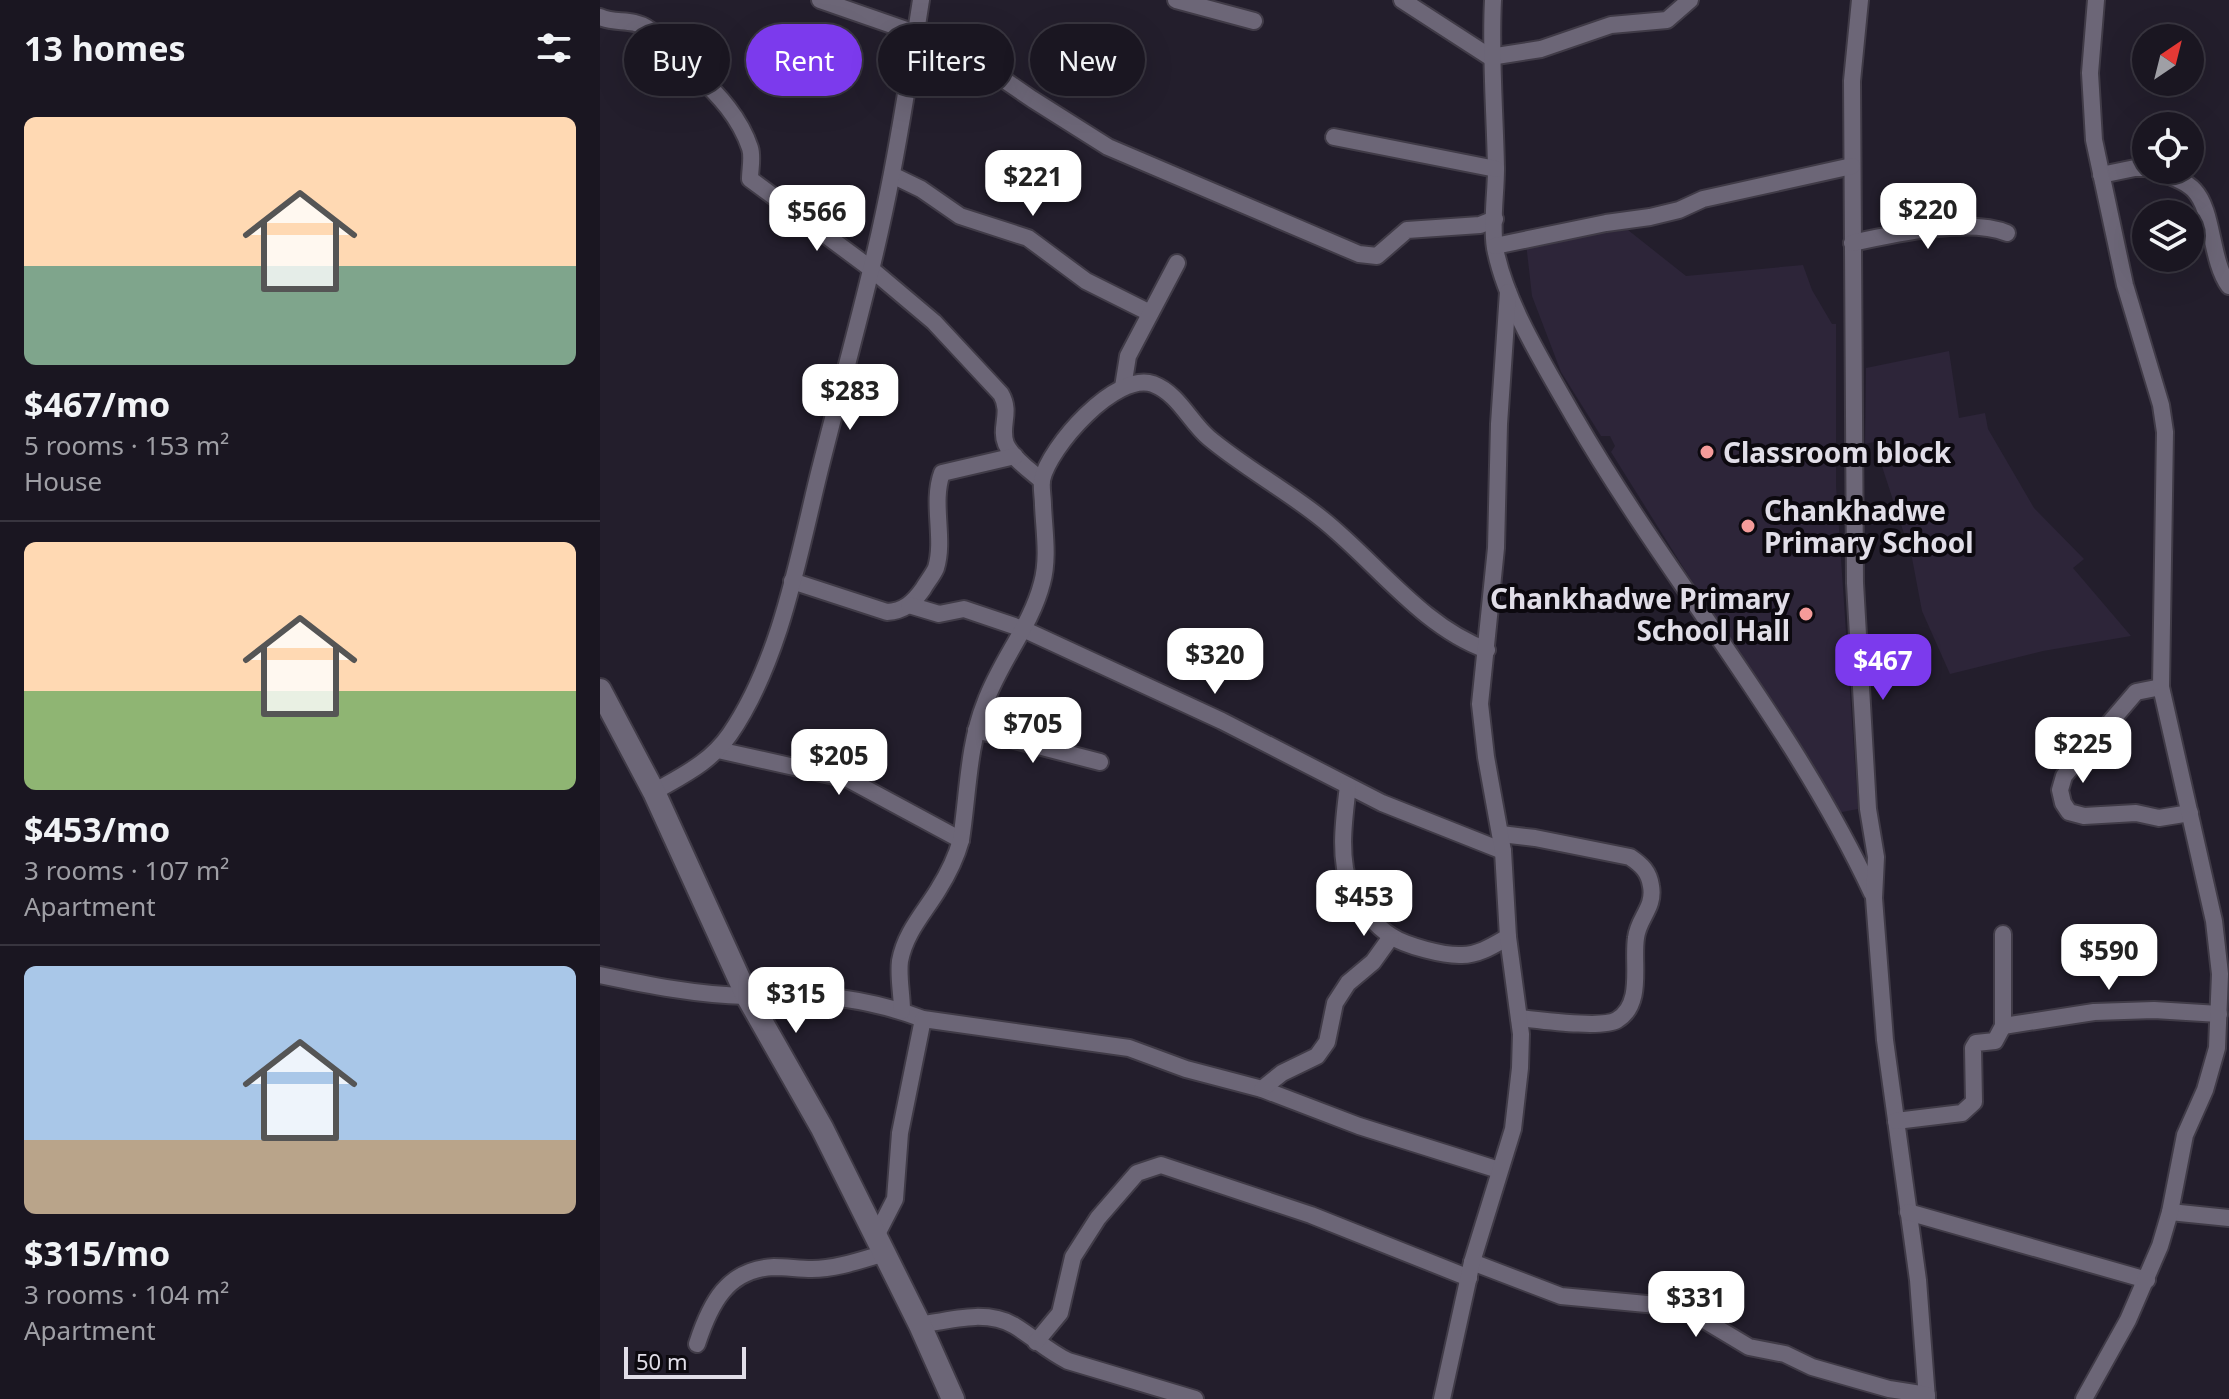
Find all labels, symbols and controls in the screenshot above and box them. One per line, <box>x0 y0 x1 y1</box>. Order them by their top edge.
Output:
chip: Buy <box>624 24 730 96</box>
chip: Rent <box>746 24 862 96</box>
chip: Filters <box>878 24 1014 96</box>
chip: New <box>1030 24 1145 96</box>
north arrow <box>2132 24 2204 96</box>
map controls <box>2132 24 2204 272</box>
text: 13 homes <box>24 25 186 71</box>
icon: filters <box>532 26 576 70</box>
button: locate <box>2132 112 2204 184</box>
pin: $221 <box>986 150 1080 218</box>
text: $221 <box>1003 158 1063 194</box>
icon: home <box>228 169 372 313</box>
pin: $220 <box>1881 183 1975 251</box>
pin: $566 <box>770 185 864 253</box>
text: $220 <box>1898 191 1958 227</box>
text: $566 <box>787 193 847 229</box>
button: layers <box>2132 200 2204 272</box>
pin: $283 <box>803 364 897 432</box>
text: $283 <box>820 372 880 408</box>
text: $467/mo <box>24 381 170 427</box>
text: 5 rooms · 153 m² <box>24 427 229 463</box>
place label: Classroom block <box>1723 433 1952 471</box>
marker: Classroom block <box>1698 443 1716 461</box>
text: House <box>24 463 102 499</box>
place label: Chankhadwe Primary School <box>1764 491 1974 561</box>
marker: Chankhadwe Primary School <box>1739 517 1757 535</box>
place label: Chankhadwe Primary School Hall <box>1490 579 1790 649</box>
icon: home <box>228 594 372 738</box>
marker: Chankhadwe Primary School Hall <box>1797 605 1815 623</box>
pin: $320 <box>1168 628 1262 696</box>
pin: $467 <box>1836 634 1930 702</box>
text: $320 <box>1185 636 1245 672</box>
text: $467 <box>1853 642 1913 678</box>
pin: $705 <box>986 697 1080 765</box>
text: $705 <box>1003 705 1063 741</box>
pin: $225 <box>2036 717 2130 785</box>
text: $225 <box>2053 725 2113 761</box>
pin: $205 <box>792 729 886 797</box>
text: $205 <box>809 737 869 773</box>
text: $453/mo <box>24 806 170 852</box>
text: 3 rooms · 107 m² <box>24 852 229 888</box>
pin: $453 <box>1317 870 1411 938</box>
text: $453 <box>1334 878 1394 914</box>
text: Apartment <box>24 888 156 924</box>
pin: $590 <box>2062 924 2156 992</box>
text: $590 <box>2079 932 2139 968</box>
pin: $315 <box>749 967 843 1035</box>
text: $315 <box>766 975 826 1011</box>
icon: home <box>228 1018 372 1162</box>
text: $315/mo <box>24 1230 170 1276</box>
pin: $331 <box>1649 1271 1743 1339</box>
text: 3 rooms · 104 m² <box>24 1276 229 1312</box>
text: $331 <box>1666 1279 1726 1315</box>
text: Apartment <box>24 1312 156 1348</box>
scale bar <box>624 1343 746 1379</box>
text: 50 m <box>636 1346 687 1376</box>

